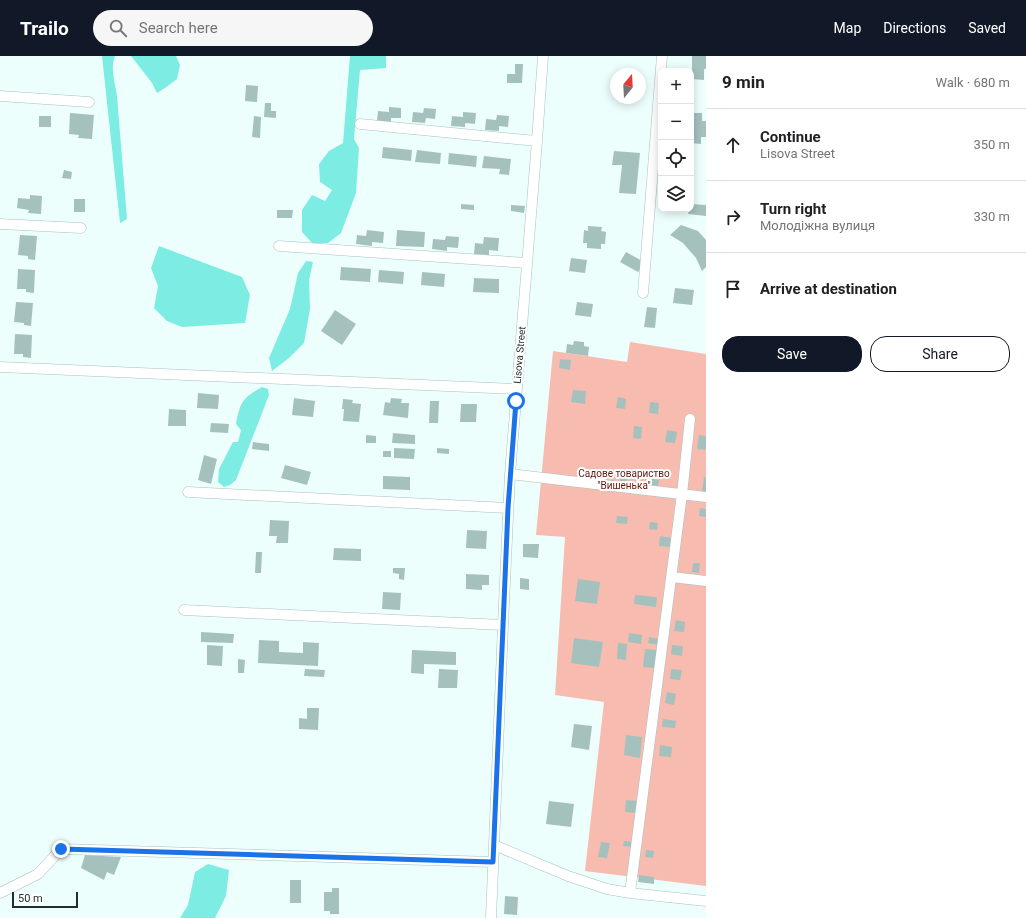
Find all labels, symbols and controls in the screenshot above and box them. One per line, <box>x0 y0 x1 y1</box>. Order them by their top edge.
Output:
search box <box>93 10 373 46</box>
text: Trailo <box>20 17 69 40</box>
icon: search <box>107 17 129 39</box>
text: Search here <box>139 19 218 37</box>
text: Map <box>834 20 861 36</box>
text: Directions <box>883 20 946 36</box>
text: Saved <box>968 20 1006 36</box>
north arrow <box>610 68 646 104</box>
map controls <box>658 68 694 212</box>
button: + <box>658 68 694 104</box>
text: 9 min <box>722 72 765 92</box>
text: Walk · 680 m <box>935 75 1010 90</box>
button: − <box>658 104 694 140</box>
text: Continue <box>760 128 821 146</box>
icon: ahead <box>722 134 744 156</box>
text: 350 m <box>973 137 1010 152</box>
button: locate <box>658 140 694 176</box>
text: Lisova Street <box>760 146 835 161</box>
button: layers <box>658 176 694 212</box>
text: Turn right <box>760 200 826 218</box>
icon: right <box>722 206 744 228</box>
text: 330 m <box>973 209 1010 224</box>
text: Молодіжна вулиця <box>760 218 875 233</box>
icon: arrive <box>722 278 744 300</box>
text: Arrive at destination <box>760 280 897 298</box>
street label: Lisova Street <box>512 326 527 384</box>
button: Save <box>722 336 862 372</box>
button: Share <box>870 336 1010 372</box>
route start <box>507 392 525 410</box>
park label: Садове товариство "Вишенька" <box>578 468 670 491</box>
route end <box>52 840 70 858</box>
scale bar <box>12 890 78 909</box>
text: 50 m <box>18 892 43 905</box>

